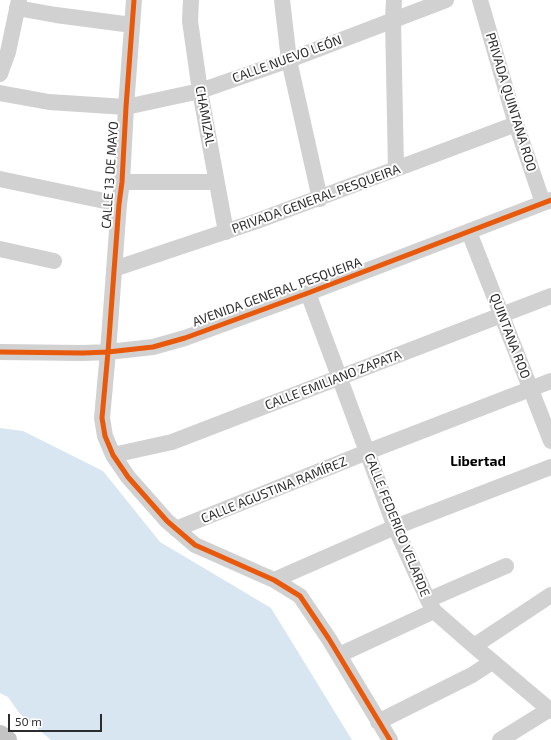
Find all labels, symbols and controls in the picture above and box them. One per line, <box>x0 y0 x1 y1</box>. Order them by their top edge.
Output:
street label: PRIVADA QUINTANA ROO <box>482 31 540 173</box>
street label: CALLE NUEVO LEÓN <box>230 32 344 86</box>
street label: CHAMIZAL <box>192 85 218 147</box>
street label: CALLE 13 DE MAYO <box>98 121 122 229</box>
street label: PRIVADA GENERAL PESQUEIRA <box>230 161 402 237</box>
street label: AVENIDA GENERAL PESQUEIRA <box>190 254 364 330</box>
street label: QUINTANA ROO <box>487 291 533 381</box>
street label: CALLE EMILIANO ZAPATA <box>263 347 403 413</box>
street label: CALLE FEDERICO VELARDE <box>361 451 433 599</box>
district label: Libertad <box>450 453 506 469</box>
street label: CALLE AGUSTINA RAMÍREZ <box>199 454 349 526</box>
scale bar <box>10 706 104 732</box>
text: 50 m <box>15 714 42 728</box>

